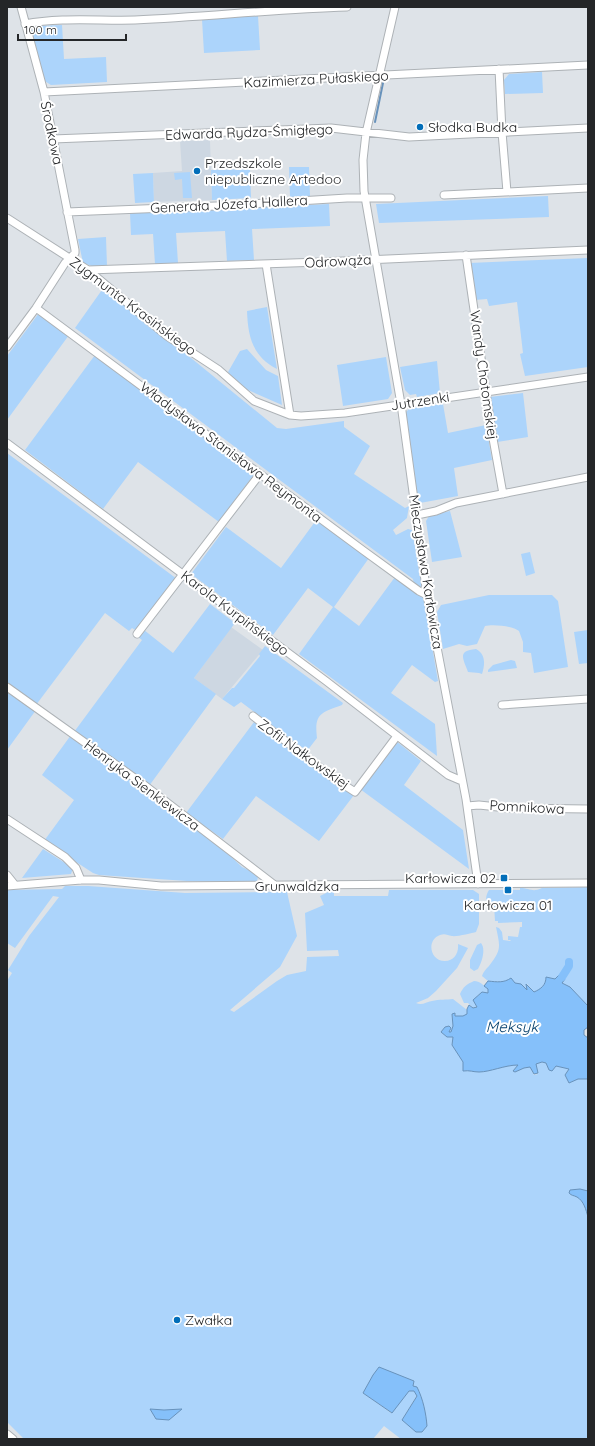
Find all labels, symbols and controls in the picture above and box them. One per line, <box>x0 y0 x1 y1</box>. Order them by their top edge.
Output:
scale bar <box>18 16 126 42</box>
text: 100 m <box>24 22 57 37</box>
street label: Kazimierza Pułaskiego <box>243 66 389 92</box>
street label: Środkowa <box>36 100 68 166</box>
place label: Słodka Budka <box>428 118 517 136</box>
street label: Edwarda Rydza-Śmigłego <box>165 120 333 144</box>
marker: Słodka Budka <box>415 122 425 132</box>
place label: Przedszkole niepubliczne Artedoo <box>205 154 341 188</box>
marker: Przedszkole niepubliczne Artedoo <box>192 166 202 176</box>
street label: Generała Józefa Hallera <box>150 191 308 217</box>
street label: Odrowąża <box>304 250 372 272</box>
street label: Zygmunta Krasińskiego <box>66 253 200 359</box>
street label: Wandy Chotomskiej <box>466 309 502 441</box>
street label: Władysława Stanisława Reymonta <box>136 378 326 526</box>
street label: Jutrzenki <box>389 387 451 415</box>
street label: Mieczysława Karłowicza <box>405 493 447 651</box>
street label: Karola Kurpińskiego <box>177 566 293 660</box>
street label: Zofii Nałkowskiej <box>255 715 353 793</box>
street label: Henryka Sienkiewicza <box>81 736 203 834</box>
street label: Pomnikowa <box>489 796 565 818</box>
place label: Karłowicza 02 <box>405 869 496 887</box>
marker: Karłowicza 02 <box>499 873 509 883</box>
street label: Grunwaldzka <box>255 877 339 895</box>
marker: Karłowicza 01 <box>503 885 513 895</box>
place label: Karłowicza 01 <box>464 896 552 914</box>
water label: Meksyk <box>486 1017 540 1036</box>
place label: Zwałka <box>185 1311 232 1329</box>
marker: Zwałka <box>172 1315 182 1325</box>

